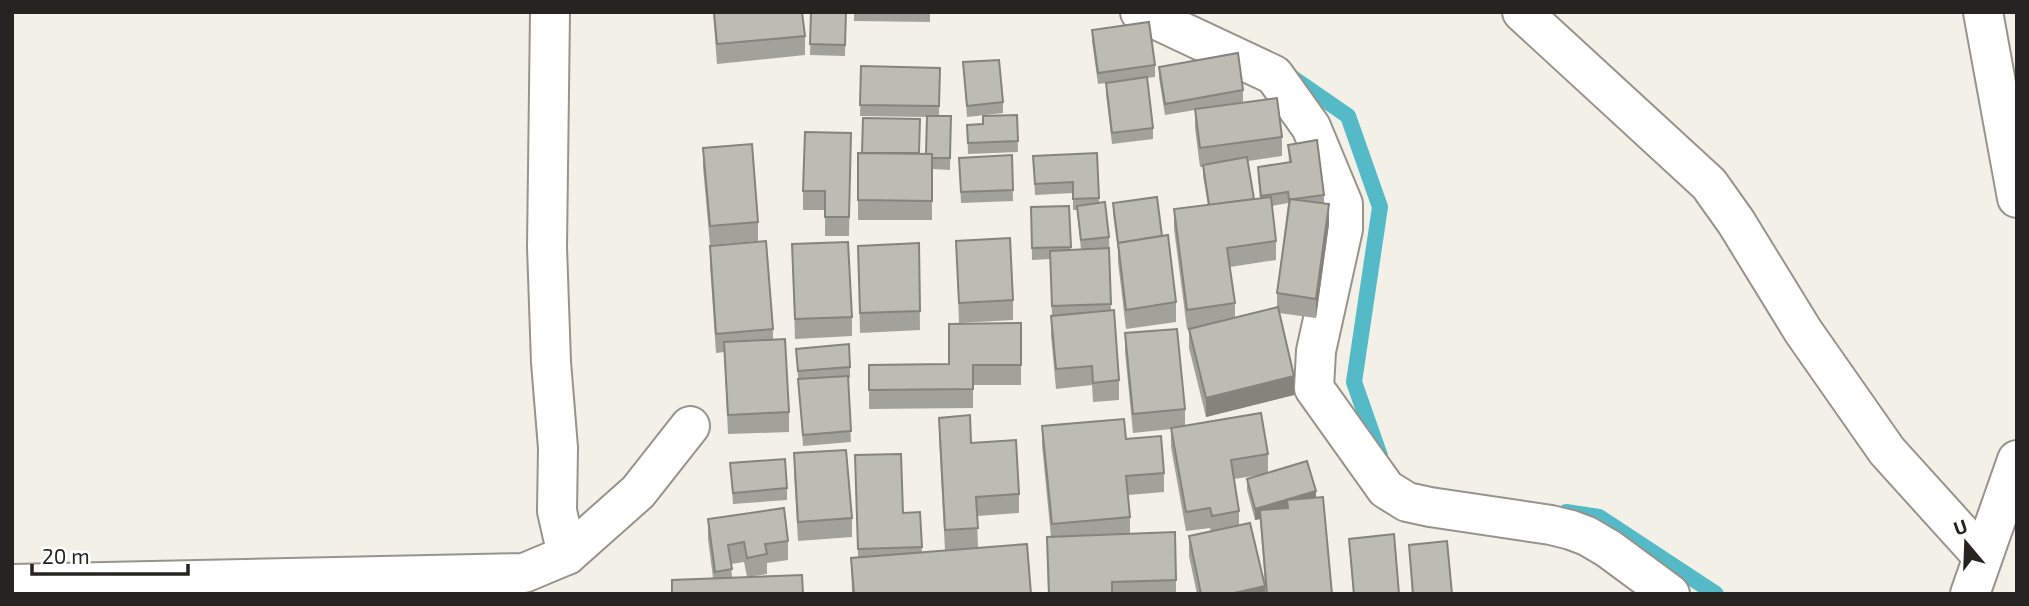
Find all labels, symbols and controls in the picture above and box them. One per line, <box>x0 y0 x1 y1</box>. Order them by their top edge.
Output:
north arrow <box>1931 508 2001 578</box>
text: U <box>1950 513 1970 539</box>
scale bar <box>32 532 187 576</box>
text: 20 m <box>42 543 90 568</box>

